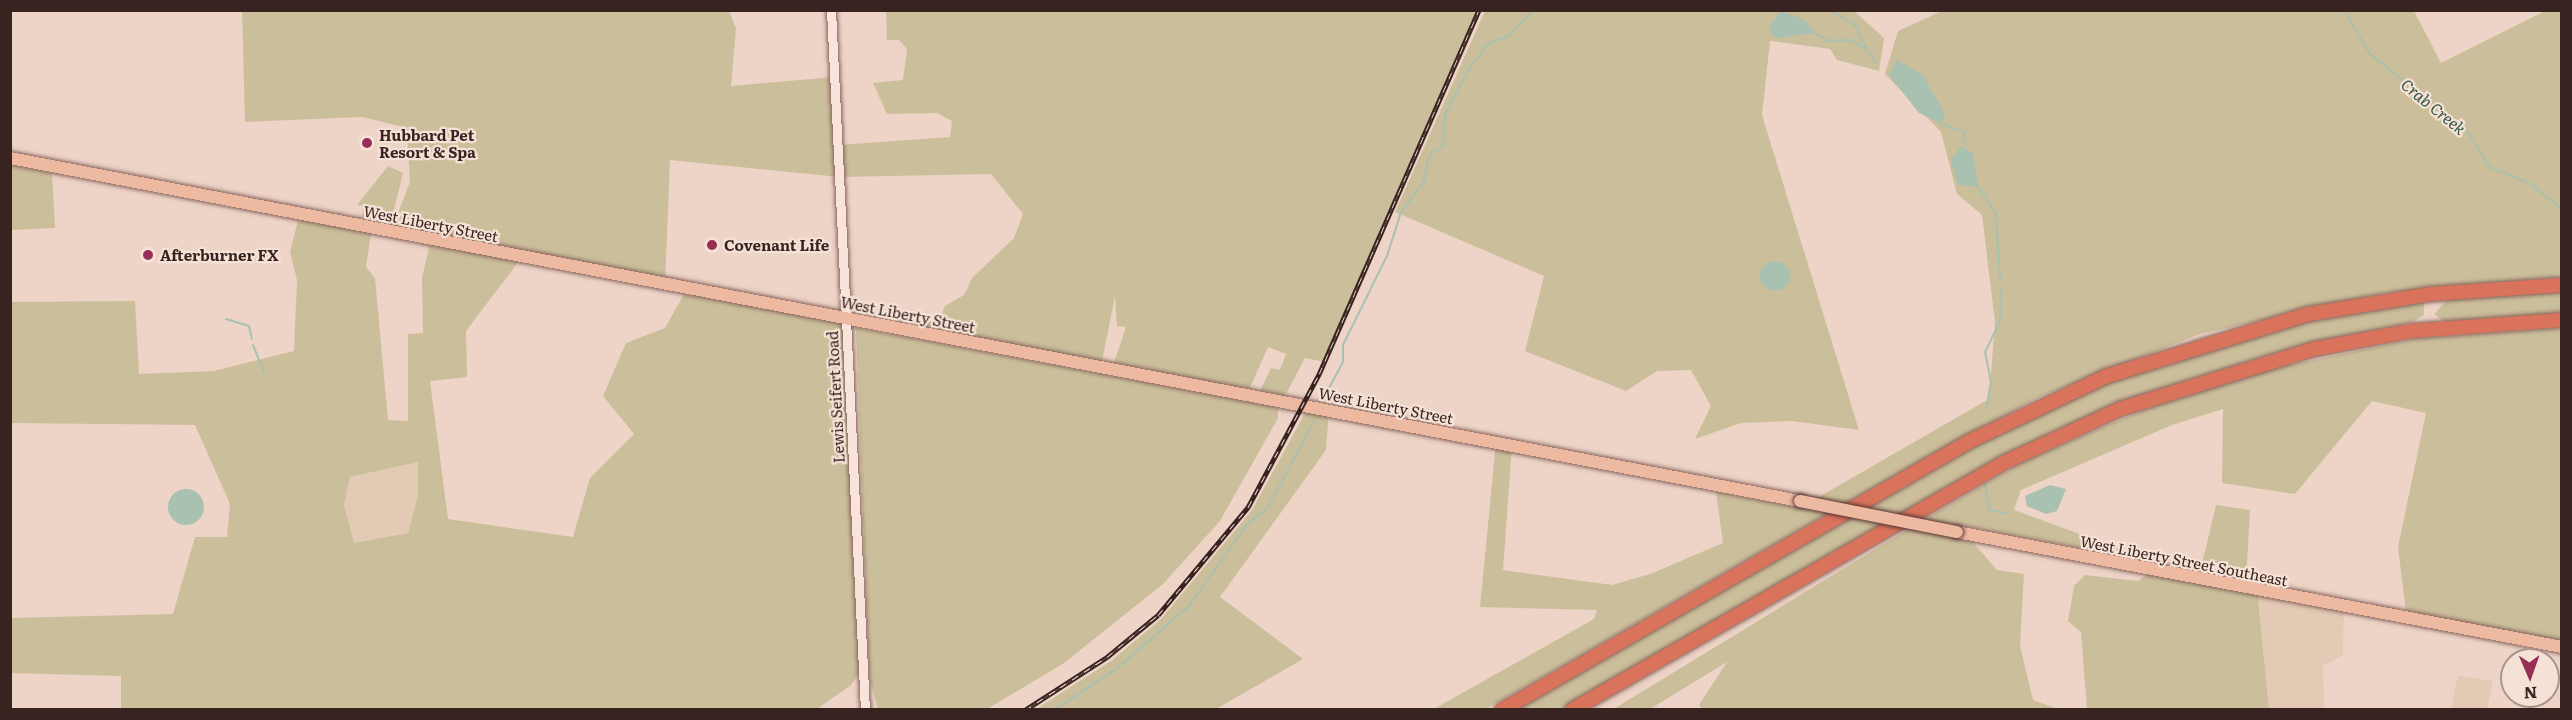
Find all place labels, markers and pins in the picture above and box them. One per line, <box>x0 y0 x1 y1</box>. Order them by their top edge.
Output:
place label: Hubbard Pet Resort & Spa <box>379 125 476 160</box>
marker: Hubbard Pet Resort & Spa <box>360 136 374 150</box>
place label: Covenant Life <box>724 236 829 254</box>
marker: Covenant Life <box>705 238 719 252</box>
place label: Afterburner FX <box>160 246 278 264</box>
marker: Afterburner FX <box>141 248 155 262</box>

